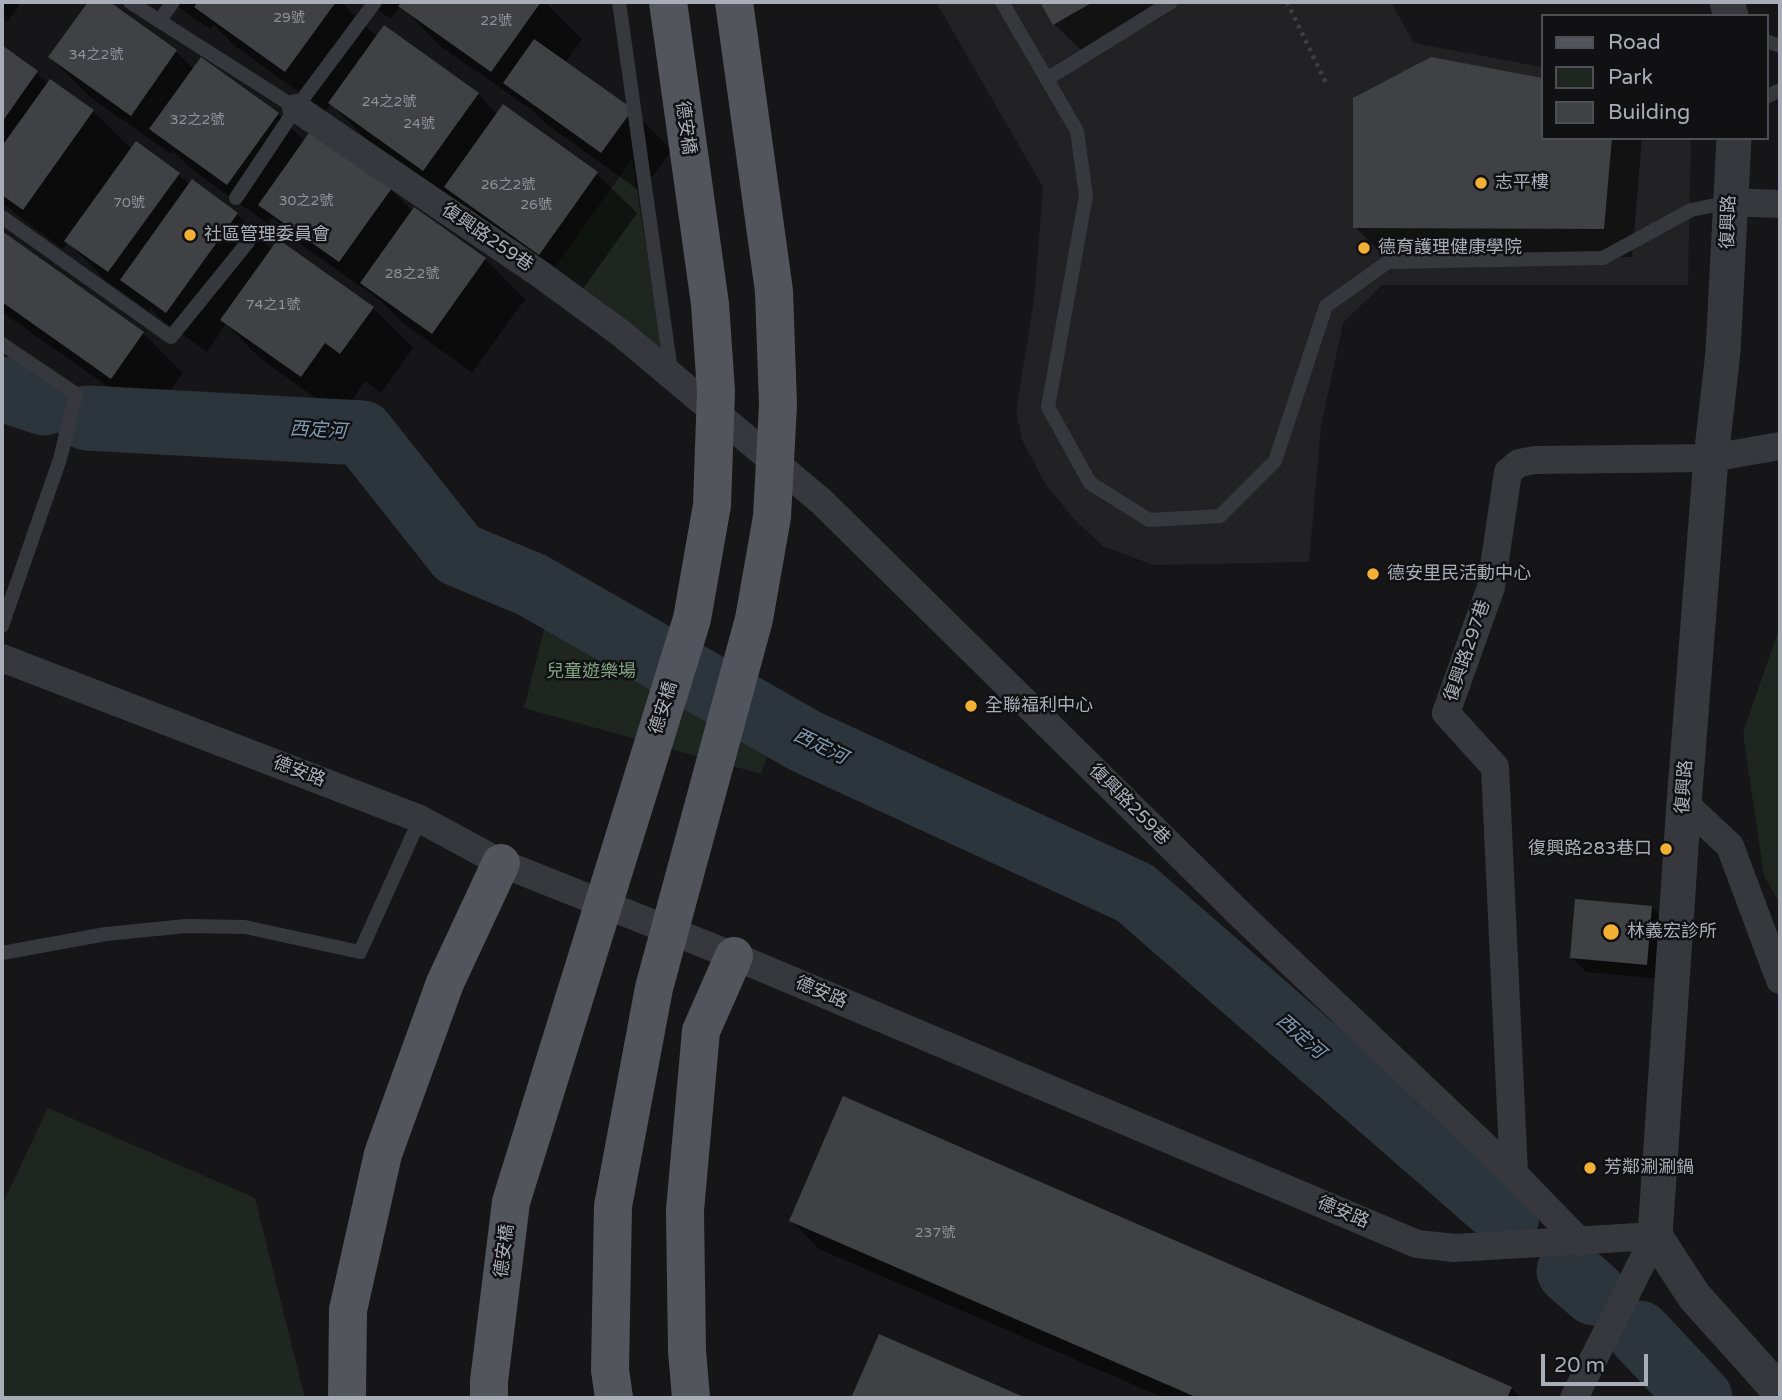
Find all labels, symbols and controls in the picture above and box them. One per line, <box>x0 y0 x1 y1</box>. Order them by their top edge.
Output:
house number: 29號 <box>273 10 305 26</box>
house number: 22號 <box>480 13 512 29</box>
legend <box>1540 14 1768 140</box>
text: Road <box>1608 30 1661 55</box>
house number: 34之2號 <box>69 47 123 63</box>
text: Park <box>1608 65 1653 90</box>
house number: 24之2號 <box>362 94 416 110</box>
street label: 德安橋 <box>671 100 699 156</box>
text: Building <box>1608 100 1690 125</box>
house number: 32之2號 <box>170 112 224 128</box>
house number: 24號 <box>403 116 435 132</box>
place label: 志平樓 <box>1495 172 1549 194</box>
marker: 志平樓 <box>1473 175 1489 191</box>
house number: 26之2號 <box>481 177 535 193</box>
house number: 30之2號 <box>279 193 333 209</box>
house number: 70號 <box>113 195 145 211</box>
street label: 復興路 <box>1717 195 1741 249</box>
house number: 26號 <box>520 197 552 213</box>
street label: 復興路259巷 <box>437 199 537 277</box>
place label: 社區管理委員會 <box>204 224 330 246</box>
marker: 社區管理委員會 <box>182 227 198 243</box>
place label: 德育護理健康學院 <box>1378 237 1522 259</box>
marker: 德育護理健康學院 <box>1356 240 1372 256</box>
house number: 28之2號 <box>385 266 439 282</box>
house number: 74之1號 <box>246 297 300 313</box>
water label: 西定河 <box>289 418 347 444</box>
place label: 德安里民活動中心 <box>1387 563 1531 585</box>
marker: 德安里民活動中心 <box>1365 566 1381 582</box>
street label: 復興路297巷 <box>1441 597 1495 705</box>
park label: 兒童遊樂場 <box>546 661 636 683</box>
street label: 德安橋 <box>646 679 682 737</box>
place label: 全聯福利中心 <box>985 695 1093 717</box>
marker: 全聯福利中心 <box>963 698 979 714</box>
water label: 西定河 <box>789 724 851 770</box>
street label: 德安路 <box>270 752 328 792</box>
street label: 復興路 <box>1672 759 1698 815</box>
street label: 復興路259巷 <box>1084 760 1174 850</box>
place label: 復興路283巷口 <box>1528 838 1652 860</box>
marker: 復興路283巷口 <box>1658 841 1674 857</box>
place label: 林義宏診所 <box>1627 921 1717 943</box>
marker: 林義宏診所 <box>1601 922 1621 942</box>
street label: 德安路 <box>792 973 850 1013</box>
water label: 西定河 <box>1271 1010 1329 1064</box>
place label: 芳鄰涮涮鍋 <box>1604 1157 1694 1179</box>
marker: 芳鄰涮涮鍋 <box>1582 1160 1598 1176</box>
street label: 德安路 <box>1314 1193 1372 1233</box>
street label: 德安橋 <box>491 1223 519 1279</box>
house number: 237號 <box>915 1225 955 1241</box>
scale bar <box>1544 1340 1651 1384</box>
text: 20 m <box>1554 1353 1605 1378</box>

